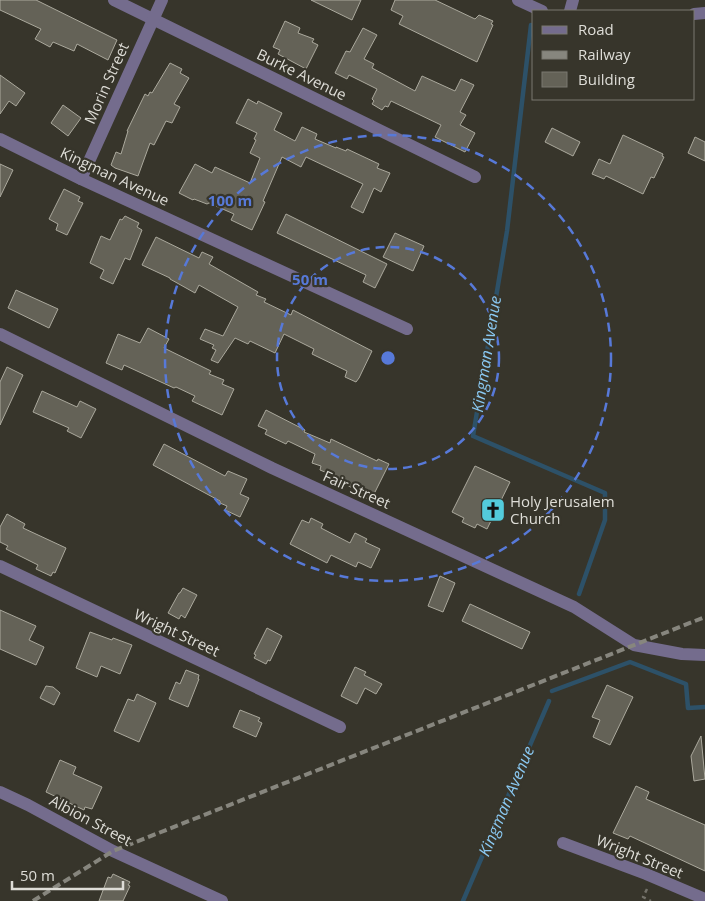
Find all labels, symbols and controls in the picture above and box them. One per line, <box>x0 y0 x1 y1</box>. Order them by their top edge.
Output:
legend <box>532 10 695 100</box>
text: Road <box>578 19 614 39</box>
street label: Morin Street <box>79 39 133 127</box>
street label: Burke Avenue <box>254 44 350 104</box>
text: Railway <box>578 44 631 64</box>
text: Building <box>578 69 635 89</box>
street label: Kingman Avenue <box>57 142 173 210</box>
text: 100 m <box>208 190 252 210</box>
text: 50 m <box>292 269 328 289</box>
water label: Kingman Avenue <box>466 294 506 414</box>
centre of rings <box>379 349 397 367</box>
street label: Fair Street <box>320 465 394 513</box>
place label: Holy Jerusalem Church <box>510 491 615 528</box>
church icon: Holy Jerusalem Church <box>480 497 506 523</box>
street label: Wright Street <box>131 603 223 661</box>
water label: Kingman Avenue <box>473 743 539 859</box>
street label: Albion Street <box>46 790 136 850</box>
street label: Wright Street <box>593 829 687 883</box>
scale bar <box>12 858 124 890</box>
text: 50 m <box>20 865 55 885</box>

